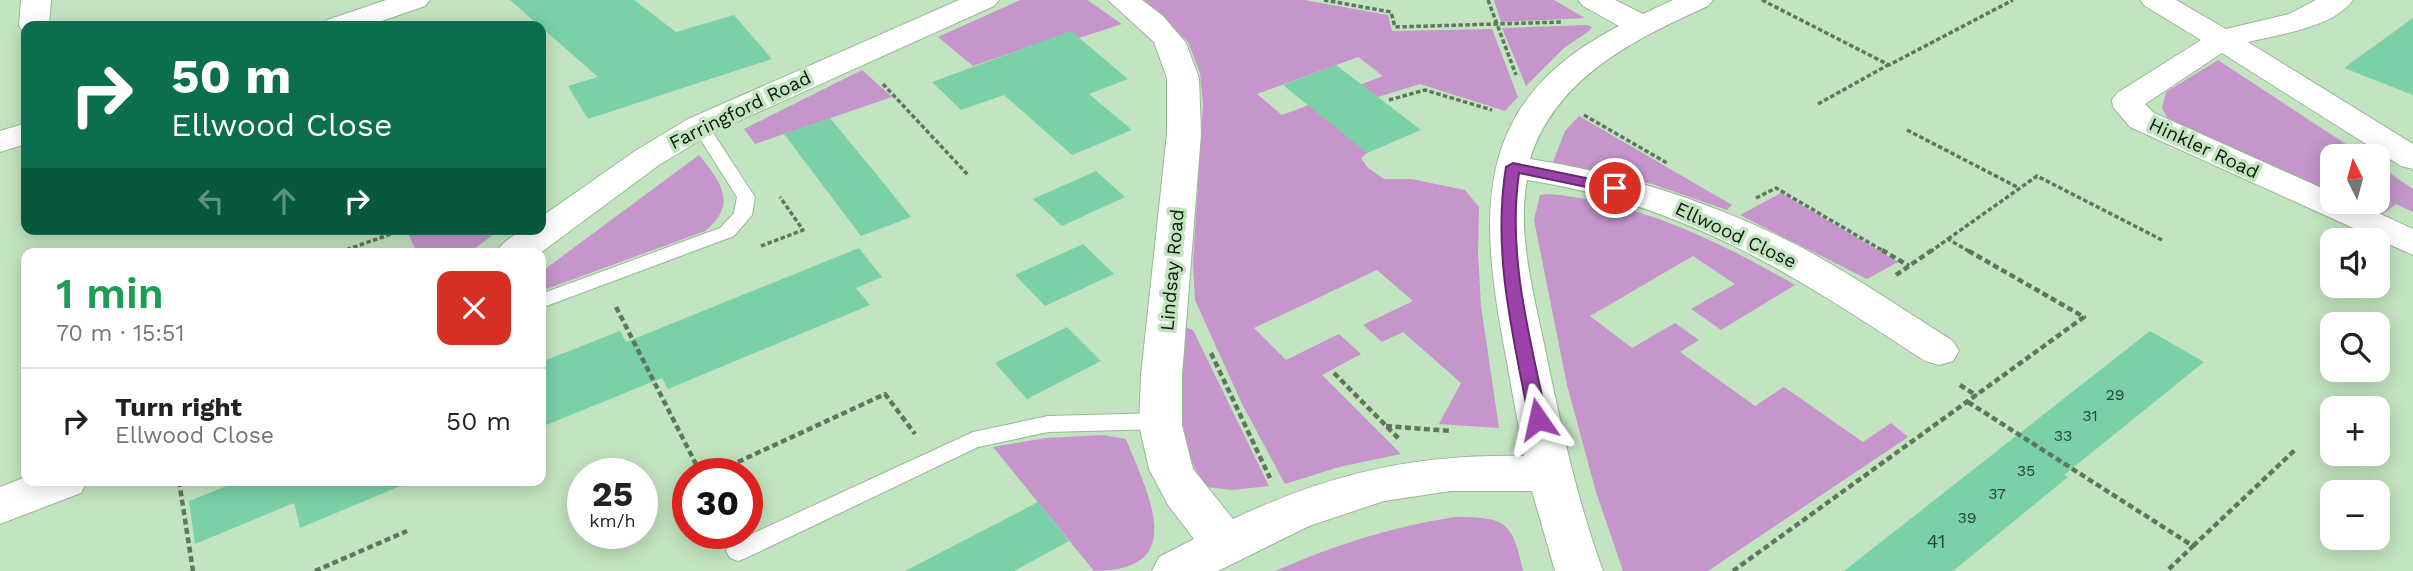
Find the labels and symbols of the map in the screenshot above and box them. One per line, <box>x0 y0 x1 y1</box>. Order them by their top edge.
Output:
street label: Farringford Road <box>665 66 815 154</box>
street label: Hinkler Road <box>2145 113 2263 183</box>
north arrow <box>2320 144 2390 214</box>
pin <box>1585 158 1645 218</box>
street label: Ellwood Close <box>1672 197 1800 273</box>
street label: Lindsay Road <box>1155 208 1189 332</box>
position arrow <box>1501 382 1575 456</box>
house number: 29 <box>2105 385 2125 404</box>
house number: 31 <box>2082 406 2098 425</box>
house number: 33 <box>2054 426 2072 445</box>
speed limit sign: 30 <box>672 458 763 549</box>
house number: 35 <box>2017 461 2035 480</box>
house number: 37 <box>1988 484 2006 503</box>
house number: 39 <box>1957 508 1977 527</box>
house number: 41 <box>1927 530 1945 553</box>

